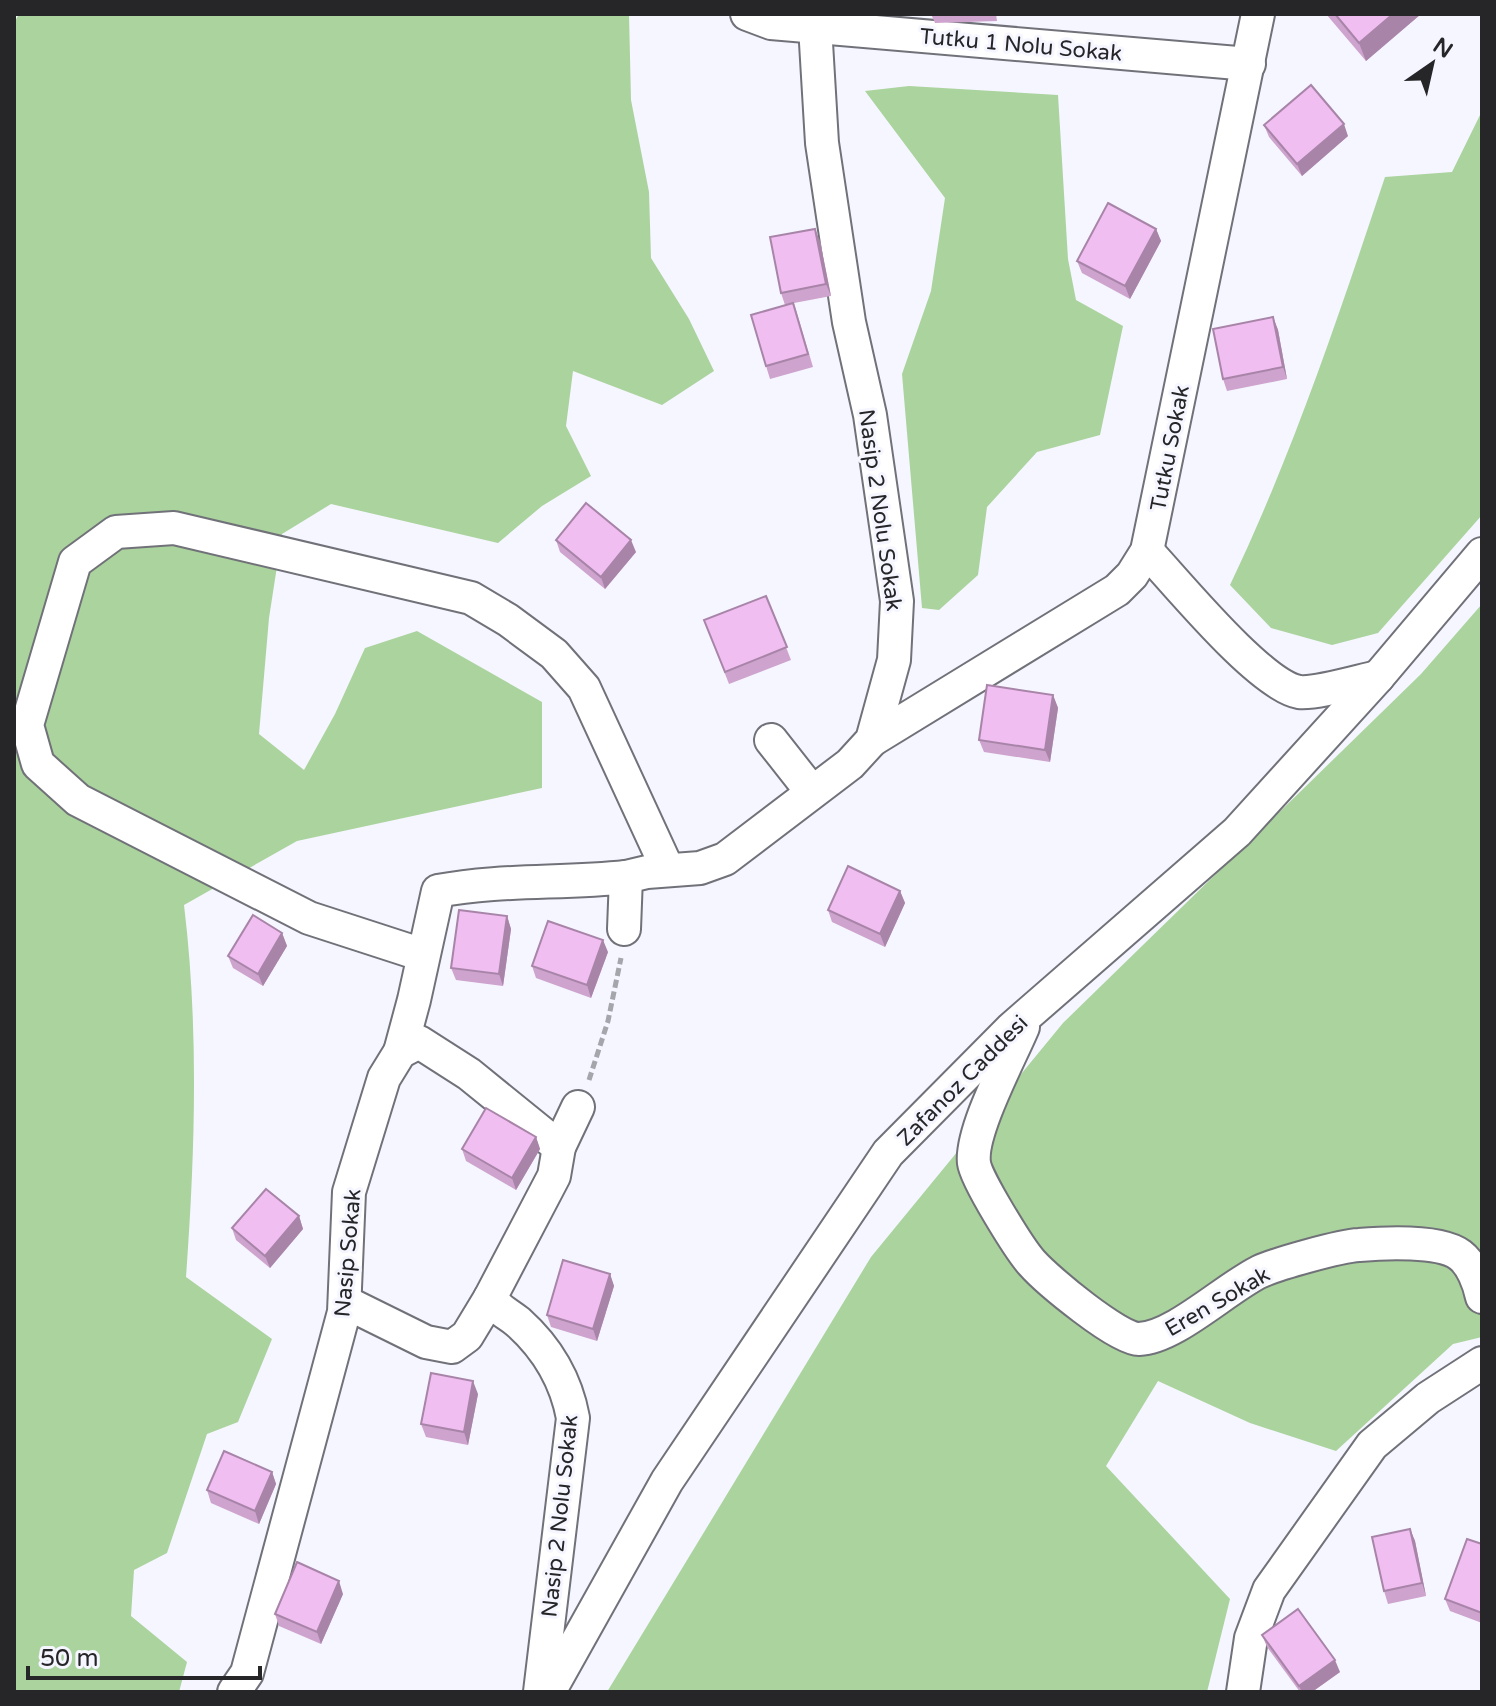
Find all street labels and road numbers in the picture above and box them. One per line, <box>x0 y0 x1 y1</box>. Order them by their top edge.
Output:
street label: Tutku 1 Nolu Sokak <box>919 23 1123 67</box>
street label: Tutku Sokak <box>1145 383 1195 514</box>
street label: Nasip 2 Nolu Sokak <box>853 408 907 613</box>
street label: Zafanoz Caddesi <box>892 1010 1033 1151</box>
street label: Nasip Sokak <box>329 1188 367 1318</box>
street label: Eren Sokak <box>1161 1261 1274 1342</box>
street label: Nasip 2 Nolu Sokak <box>536 1414 584 1619</box>

